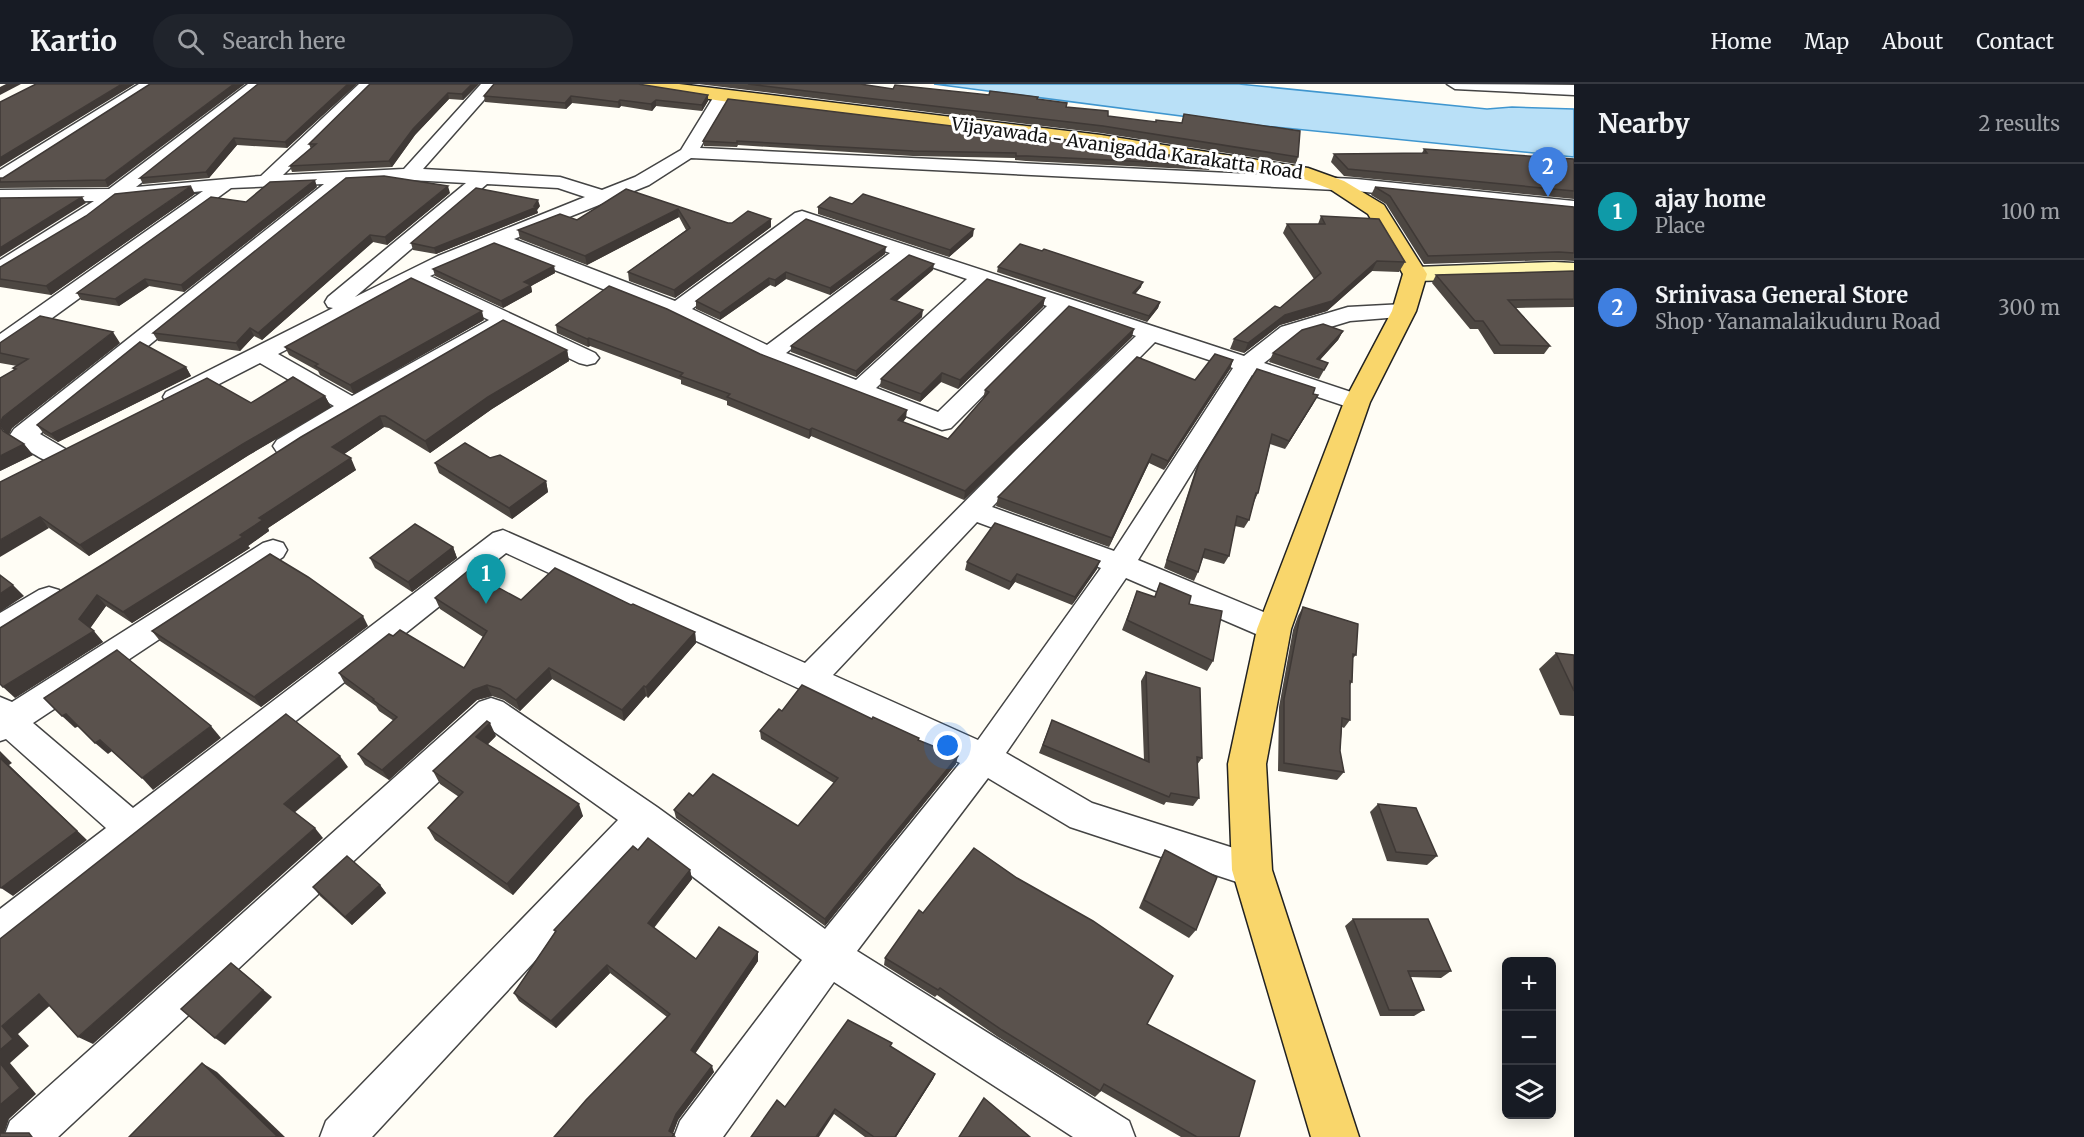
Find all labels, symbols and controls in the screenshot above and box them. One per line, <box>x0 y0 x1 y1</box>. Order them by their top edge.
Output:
search box <box>153 14 573 68</box>
text: Kartio <box>30 23 117 59</box>
icon: search <box>174 25 207 58</box>
text: Search here <box>222 27 345 55</box>
text: Home <box>1711 28 1771 55</box>
text: Map <box>1804 28 1849 55</box>
text: About <box>1882 28 1943 55</box>
text: Contact <box>1976 28 2054 55</box>
text: Nearby <box>1598 107 1690 140</box>
text: 2 results <box>1978 111 2060 136</box>
street label: Vijayawada - Avanigadda Karakatta Road <box>949 112 1304 184</box>
pin: 2 <box>1528 147 1568 197</box>
text: ajay home <box>1655 185 1766 213</box>
text: 1 <box>1613 199 1622 224</box>
text: 100 m <box>2001 199 2060 224</box>
text: Place <box>1655 213 1705 238</box>
text: Srinivasa General Store <box>1655 281 1908 309</box>
text: 2 <box>1612 295 1623 320</box>
text: 300 m <box>1998 295 2060 320</box>
text: Shop · Yanamalaikuduru Road <box>1655 309 1940 334</box>
pin: 1 <box>466 554 506 604</box>
your location <box>933 731 962 760</box>
map controls <box>1502 957 1556 1119</box>
button: + <box>1502 957 1556 1011</box>
button: − <box>1502 1011 1556 1065</box>
button: layers <box>1502 1065 1556 1119</box>

